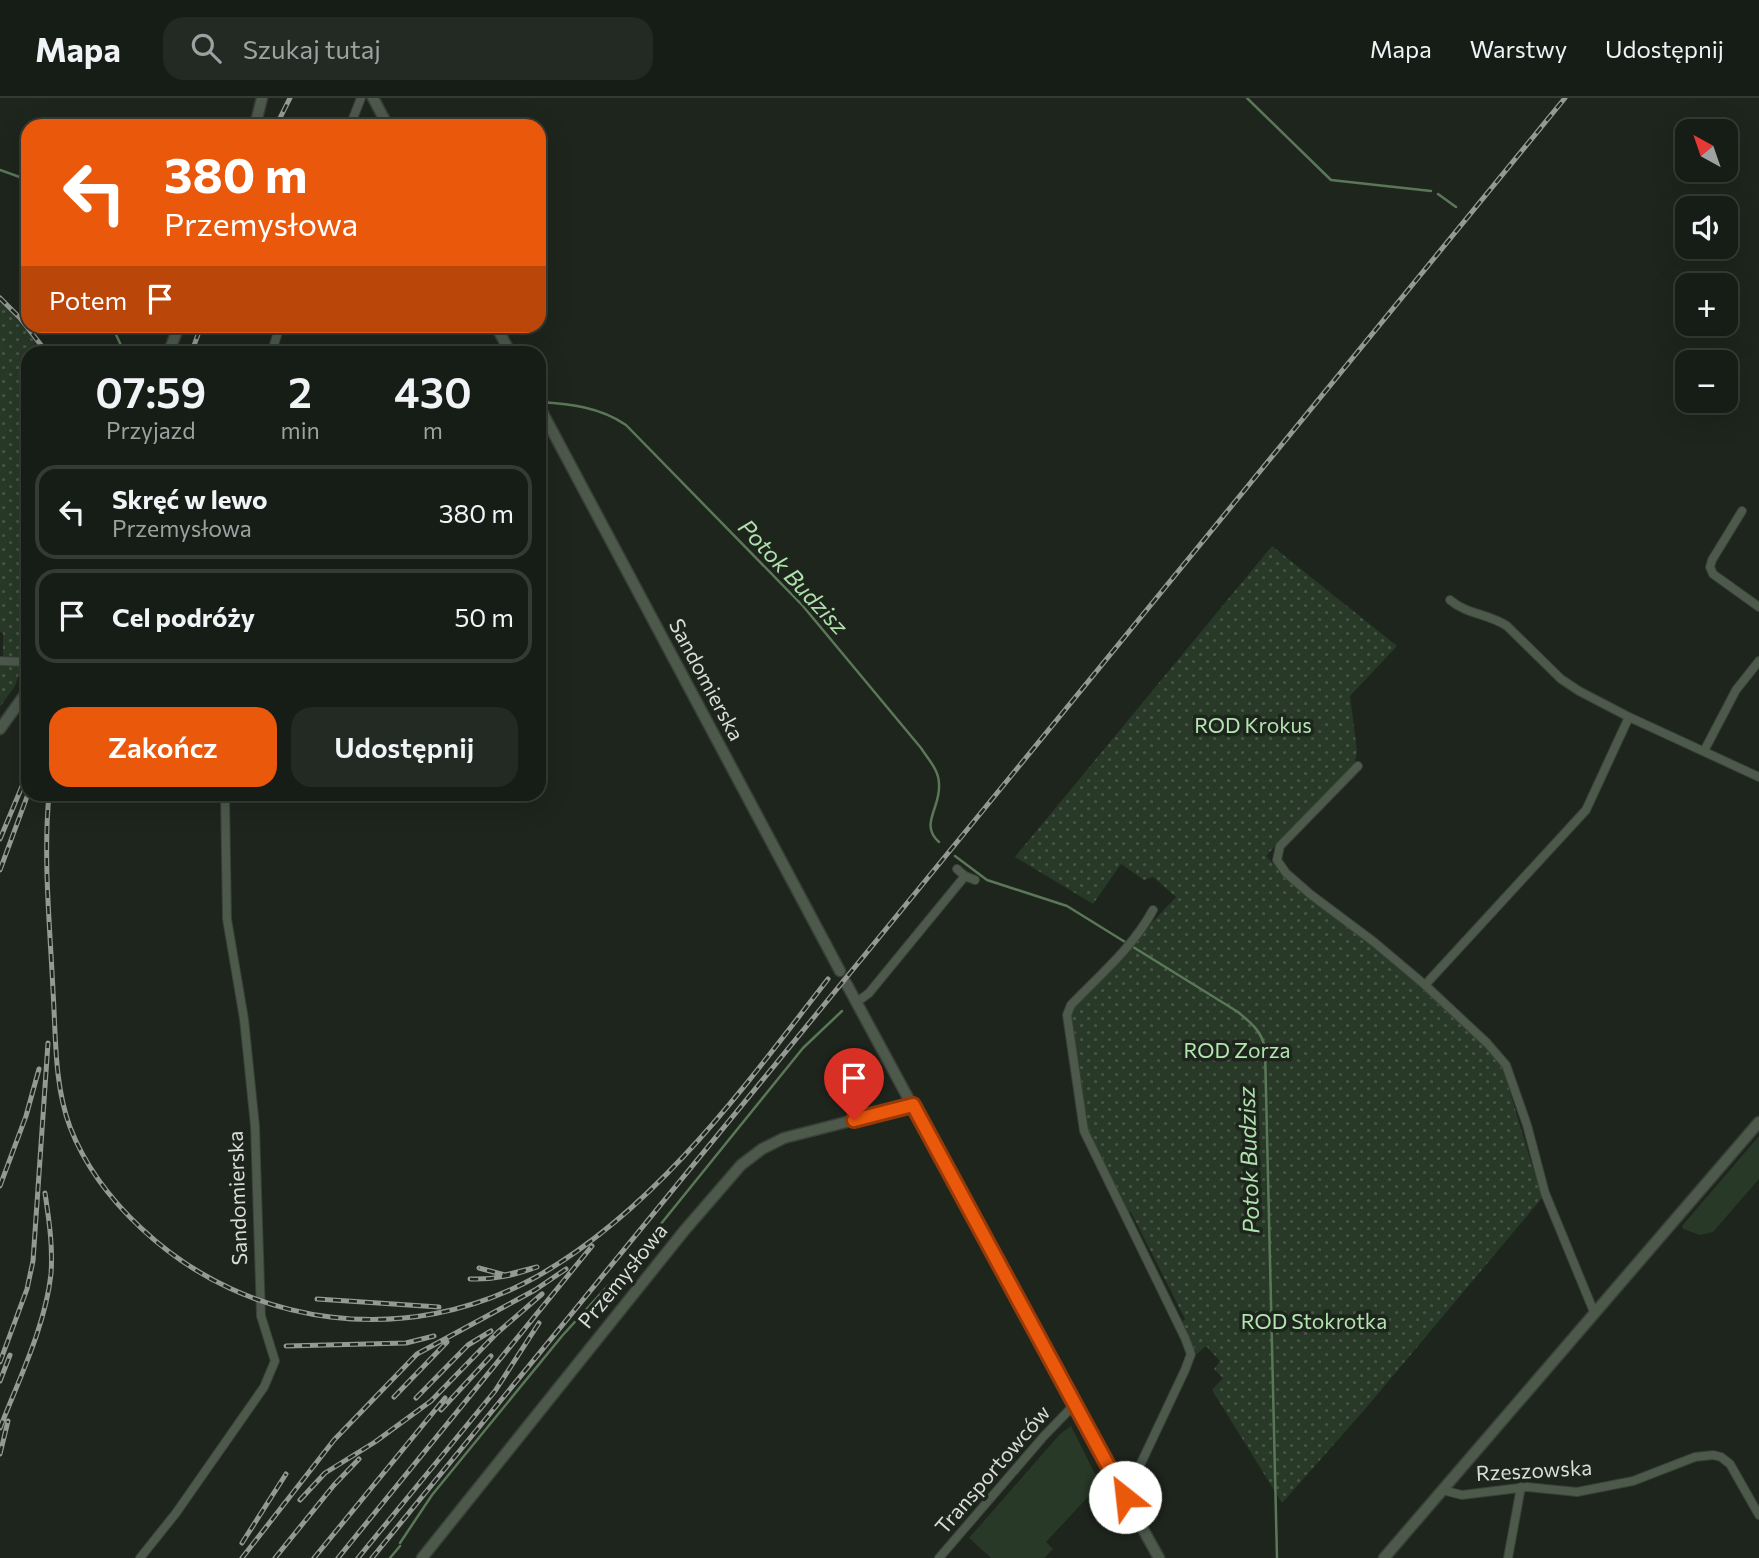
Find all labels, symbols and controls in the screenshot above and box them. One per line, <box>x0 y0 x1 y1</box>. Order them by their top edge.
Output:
search box <box>163 17 653 80</box>
text: Mapa <box>35 28 121 69</box>
icon: search <box>187 29 225 67</box>
text: Szukaj tutaj <box>243 33 381 64</box>
text: Mapa <box>1370 34 1432 63</box>
text: Warstwy <box>1470 34 1567 63</box>
text: Udostępnij <box>1605 34 1724 63</box>
north arrow <box>1675 119 1738 182</box>
map controls <box>1675 119 1738 413</box>
text: 380 m <box>164 143 308 203</box>
icon: left <box>49 147 140 238</box>
button: sound <box>1675 196 1738 259</box>
text: Przemysłowa <box>164 203 358 243</box>
button: + <box>1675 273 1738 336</box>
icon: arrive <box>141 280 179 318</box>
text: Potem <box>49 284 127 315</box>
button: − <box>1675 350 1738 413</box>
text: 07:59 <box>95 365 206 417</box>
text: 2 <box>288 365 312 417</box>
text: 430 <box>394 365 472 417</box>
text: Przyjazd <box>106 416 196 444</box>
text: min <box>281 416 320 444</box>
text: m <box>423 416 443 444</box>
text: Skręć w lewo <box>112 483 268 514</box>
icon: left <box>53 493 91 531</box>
text: 380 m <box>439 497 514 528</box>
water label: Potok Budzisz <box>733 513 855 640</box>
text: Przemysłowa <box>112 514 252 542</box>
icon: arrive <box>53 597 91 635</box>
text: Cel podróży <box>112 601 255 632</box>
text: 50 m <box>454 601 514 632</box>
street label: Sandomierska <box>665 614 750 745</box>
button: Zakończ <box>49 707 277 787</box>
button: Udostępnij <box>291 707 518 787</box>
park label: ROD Krokus <box>1194 712 1312 737</box>
park label: ROD Zorza <box>1184 1037 1290 1062</box>
pin <box>824 1048 884 1120</box>
icon: arrive <box>835 1059 873 1097</box>
water label: Potok Budzisz <box>1231 1085 1265 1234</box>
street label: Sandomierska <box>222 1130 251 1266</box>
street label: Przemysłowa <box>572 1218 672 1332</box>
park label: ROD Stokrotka <box>1241 1308 1387 1333</box>
street label: Transportowców <box>929 1399 1055 1538</box>
street label: Rzeszowska <box>1475 1454 1593 1485</box>
position arrow <box>1088 1460 1162 1534</box>

